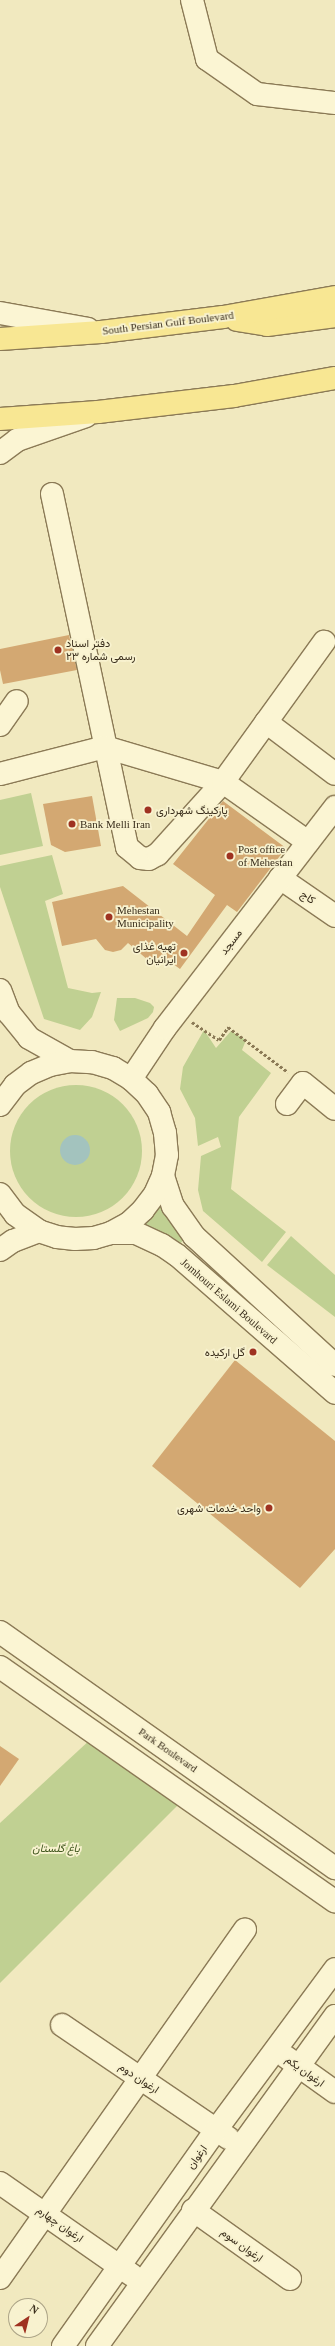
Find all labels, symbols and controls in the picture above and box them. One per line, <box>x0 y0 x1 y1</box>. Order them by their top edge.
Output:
street label: South Persian Gulf Boulevard <box>102 308 234 338</box>
place label: دفتر اسناد رسمی شماره ۲۳ <box>66 637 136 663</box>
marker: دفتر اسناد رسمی شماره ۲۳ <box>53 645 63 655</box>
place label: پارکینگ شهرداری <box>156 803 228 817</box>
marker: پارکینگ شهرداری <box>143 805 153 815</box>
place label: Bank Melli Iran <box>80 817 150 831</box>
marker: Bank Melli Iran <box>67 819 77 829</box>
place label: Post office of Mehestan <box>238 843 293 869</box>
marker: Post office of Mehestan <box>225 851 235 861</box>
street label: کاج <box>298 887 318 907</box>
place label: Mehestan Municipality <box>117 904 174 930</box>
marker: Mehestan Municipality <box>104 912 114 922</box>
street label: مسجد <box>217 927 245 957</box>
place label: تهیه غذای ایرانیان <box>133 940 176 966</box>
marker: تهیه غذای ایرانیان <box>179 948 189 958</box>
street label: Jomhouri Eslami Boulevard <box>178 1256 280 1346</box>
place label: گل ارکیده <box>205 1345 245 1359</box>
marker: گل ارکیده <box>248 1347 258 1357</box>
place label: واحد خدمات شهری <box>177 1501 261 1515</box>
marker: واحد خدمات شهری <box>264 1503 274 1513</box>
street label: Park Boulevard <box>136 1725 200 1775</box>
park label: باغ گلستان <box>32 1841 80 1855</box>
street label: ارغوان یکم <box>283 2052 327 2090</box>
street label: ارغوان دوم <box>116 2060 162 2096</box>
street label: ارغوان <box>184 2143 210 2171</box>
street label: ارغوان چهارم <box>34 2203 86 2245</box>
street label: ارغوان سوم <box>218 2225 266 2265</box>
north arrow <box>8 2298 48 2338</box>
text: N <box>28 2302 41 2316</box>

